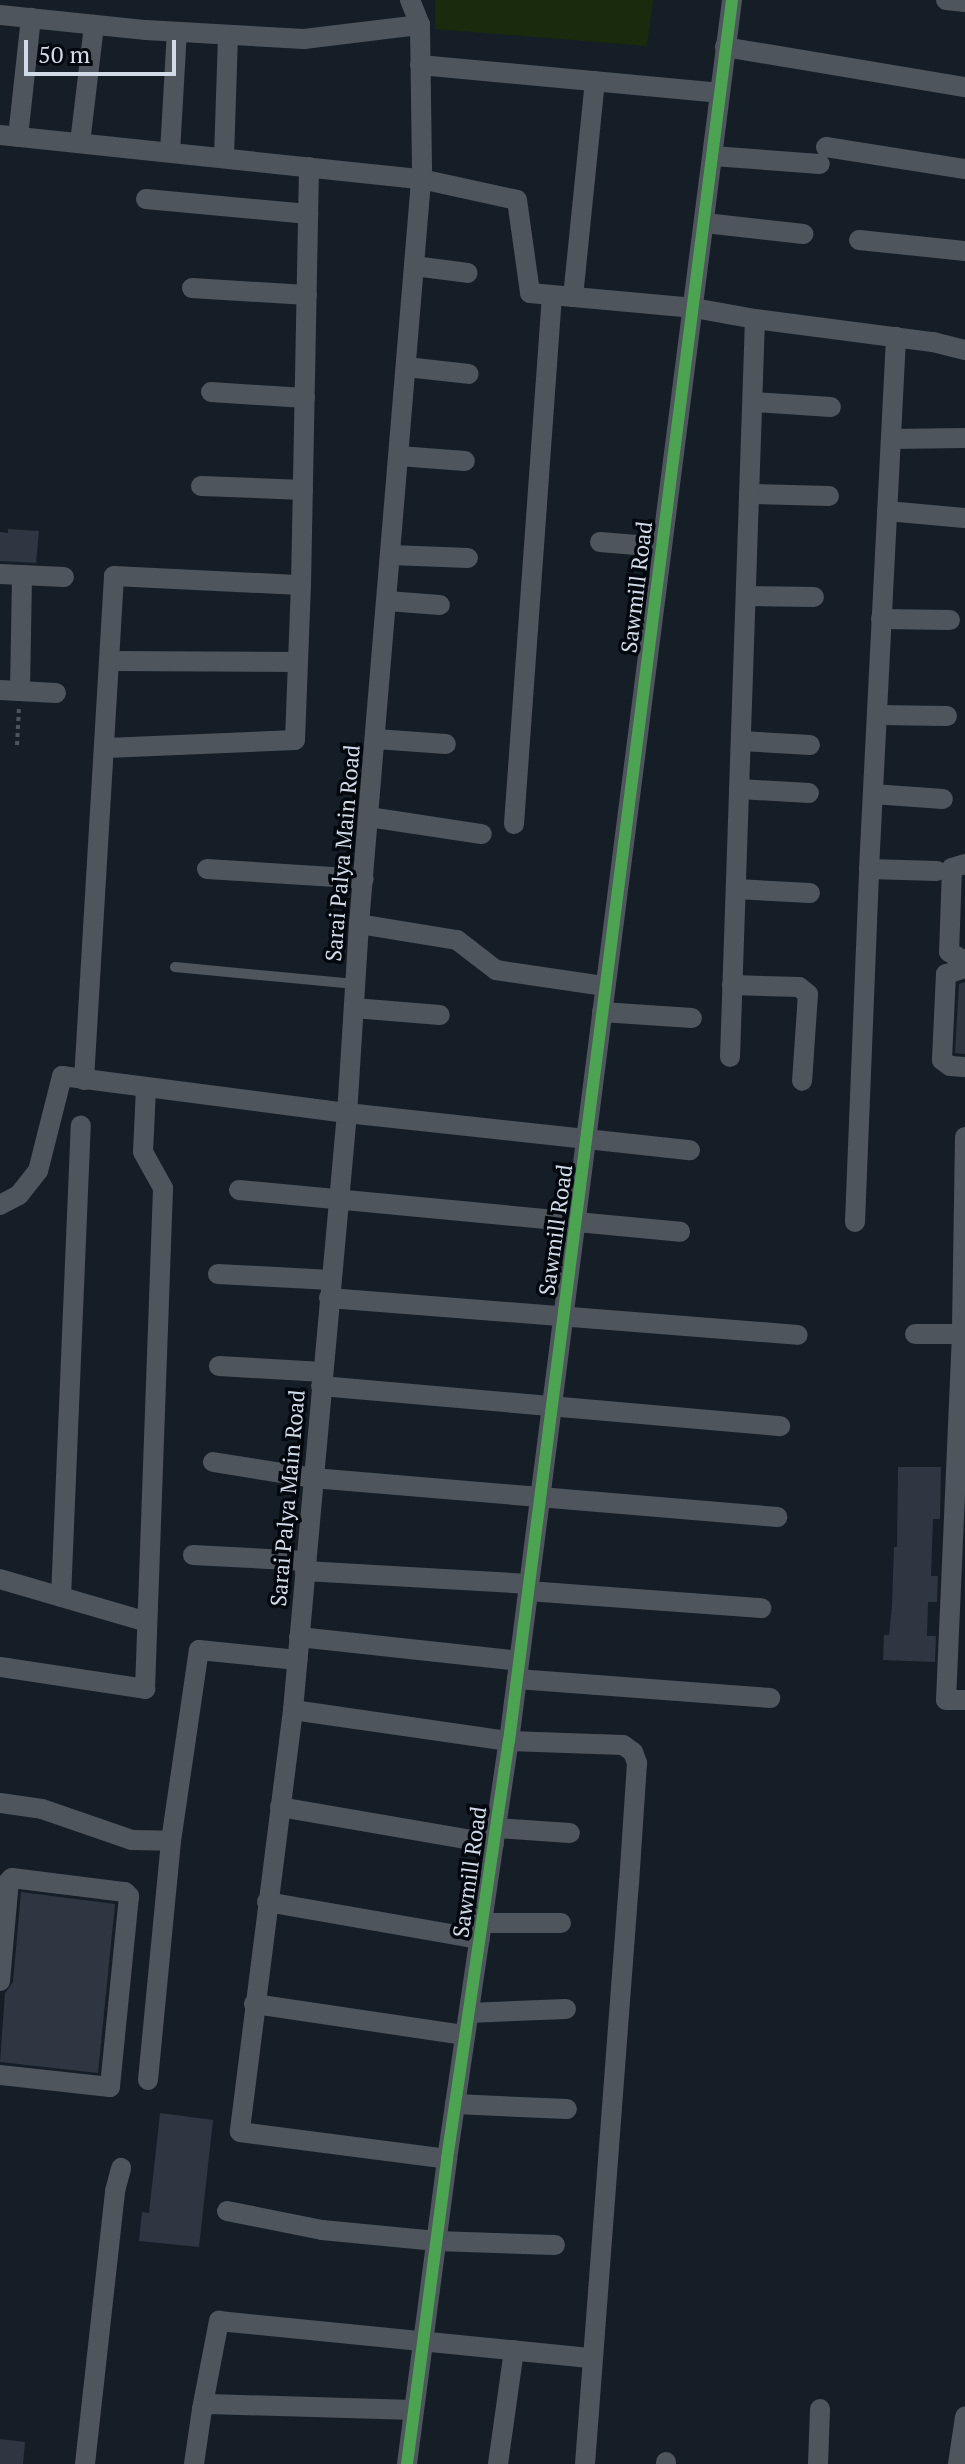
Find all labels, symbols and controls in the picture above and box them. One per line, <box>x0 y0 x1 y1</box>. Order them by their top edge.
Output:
scale bar <box>28 24 180 74</box>
text: 50 m <box>38 38 90 70</box>
street label: Sawmill Road <box>615 520 657 654</box>
street label: Sarai Palya Main Road <box>319 744 365 962</box>
street label: Sawmill Road <box>533 1163 577 1297</box>
street label: Sarai Palya Main Road <box>264 1389 310 1607</box>
street label: Sawmill Road <box>447 1805 491 1939</box>

